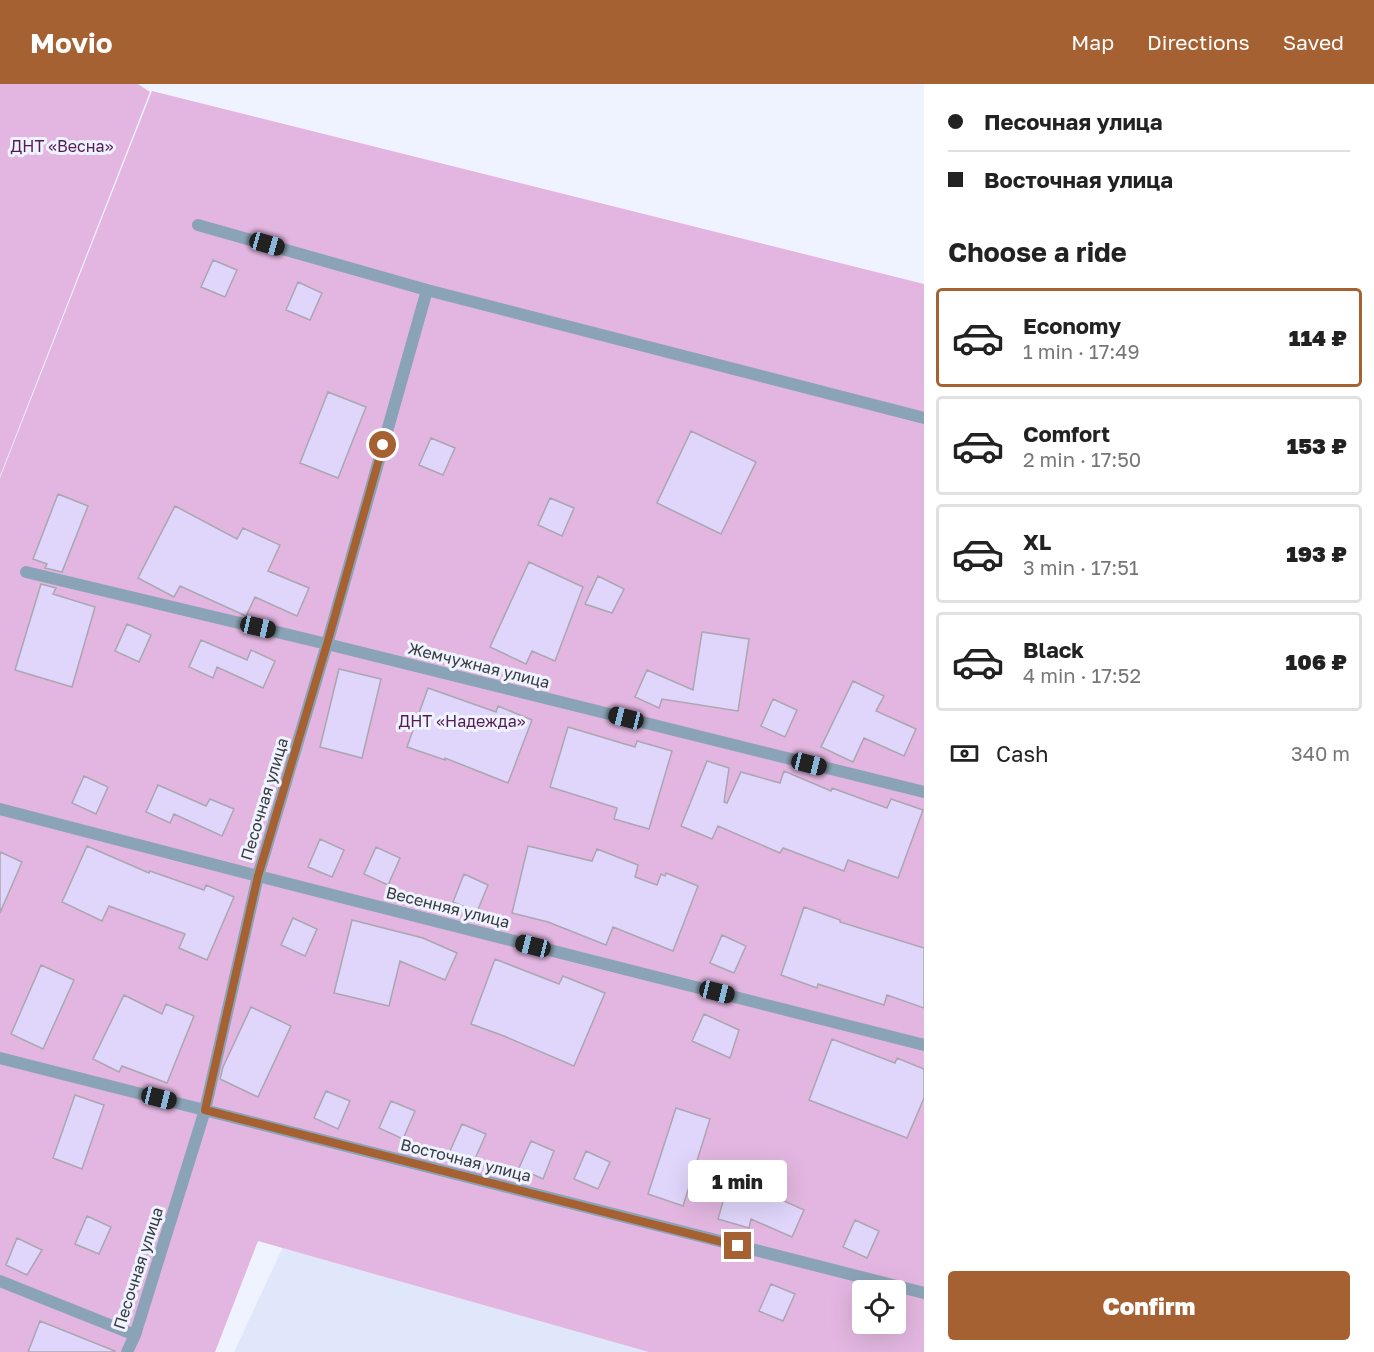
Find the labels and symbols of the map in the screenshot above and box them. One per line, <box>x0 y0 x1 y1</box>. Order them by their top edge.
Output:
park label: ДНТ «Весна» <box>11 136 114 156</box>
car <box>247 230 287 258</box>
route start <box>369 431 396 458</box>
car <box>238 614 278 640</box>
street label: Жемчужная улица <box>406 638 552 692</box>
car <box>606 705 646 731</box>
park label: ДНТ «Надежда» <box>398 711 526 731</box>
street label: Песочная улица <box>236 735 292 863</box>
car <box>789 751 829 777</box>
street label: Весенняя улица <box>384 882 512 932</box>
car <box>513 933 553 959</box>
car <box>697 979 737 1005</box>
car <box>139 1085 179 1111</box>
street label: Восточная улица <box>399 1134 533 1186</box>
callout: 1 min <box>688 1159 788 1201</box>
street label: Песочная улица <box>109 1204 167 1332</box>
route end <box>724 1232 751 1259</box>

